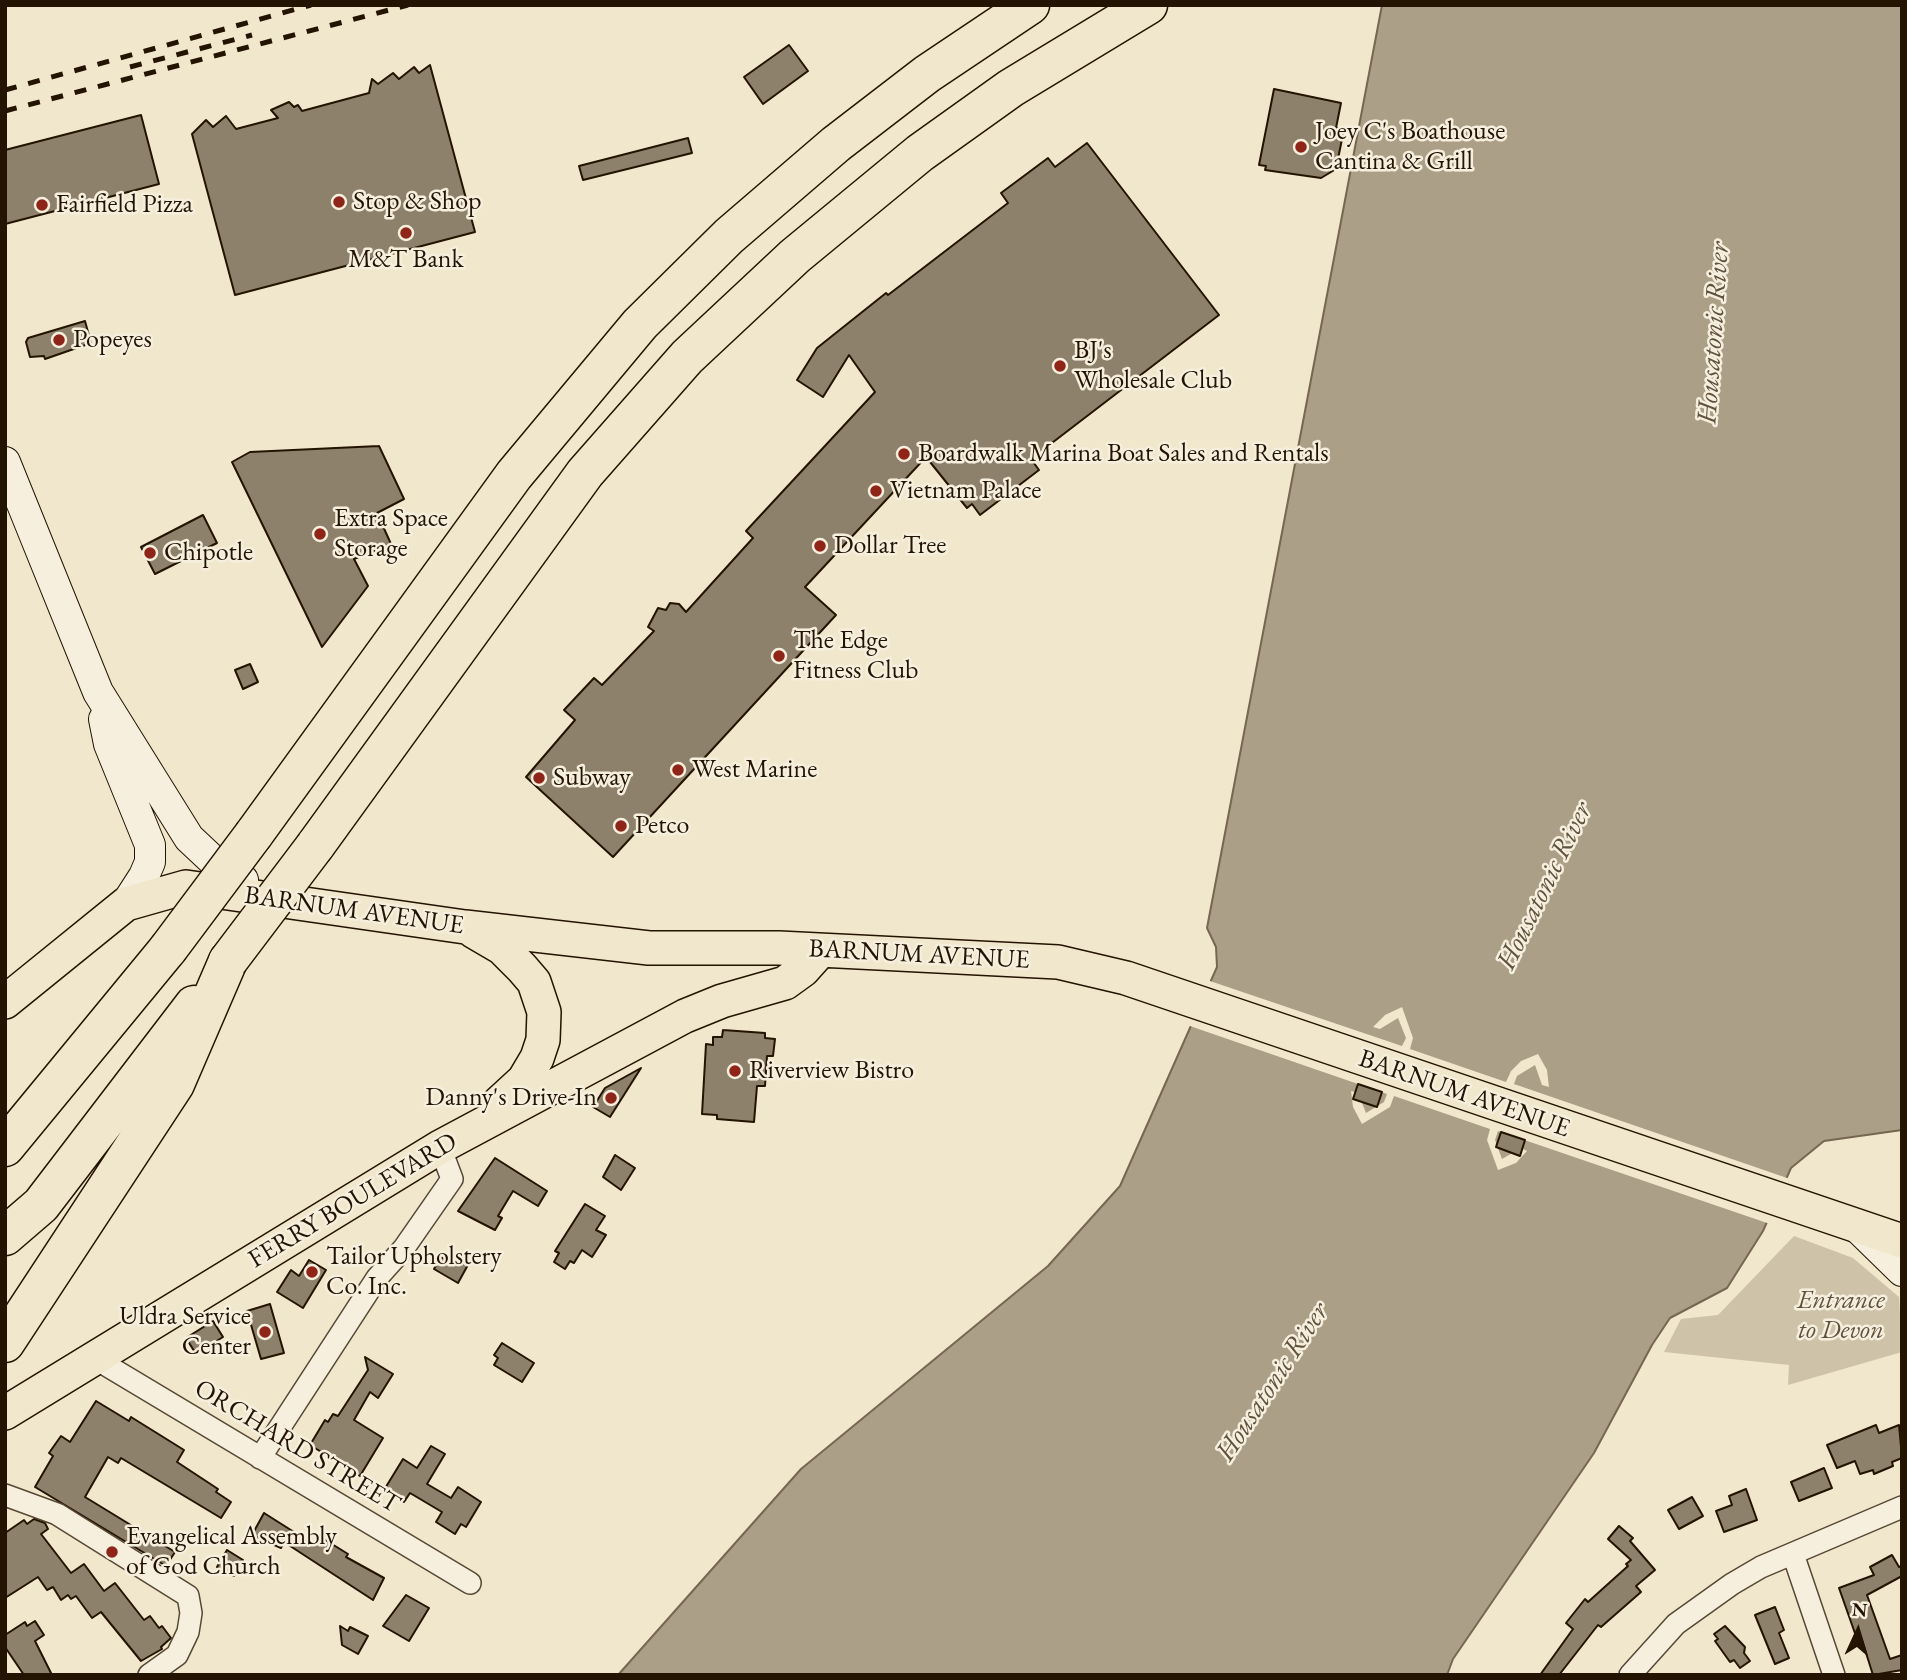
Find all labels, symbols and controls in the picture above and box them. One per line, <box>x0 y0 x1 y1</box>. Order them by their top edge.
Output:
place label: Joey C's Boathouse Cantina & Grill <box>1315 116 1505 178</box>
marker: Joey C's Boathouse Cantina & Grill <box>1293 139 1309 155</box>
place label: Stop & Shop <box>353 186 482 218</box>
place label: Fairfield Pizza <box>56 189 193 221</box>
marker: Stop & Shop <box>331 194 347 210</box>
marker: Fairfield Pizza <box>34 197 50 213</box>
marker: M&T Bank <box>398 225 414 241</box>
water label: Housatonic River <box>1691 241 1737 425</box>
place label: M&T Bank <box>348 244 464 276</box>
place label: Popeyes <box>73 324 152 356</box>
marker: Popeyes <box>51 332 67 348</box>
place label: BJ's Wholesale Club <box>1074 335 1232 396</box>
marker: BJ's Wholesale Club <box>1052 358 1068 374</box>
place label: Boardwalk Marina Boat Sales and Rentals <box>918 438 1329 470</box>
marker: Boardwalk Marina Boat Sales and Rentals <box>896 446 912 462</box>
place label: Vietnam Palace <box>890 475 1041 507</box>
marker: Vietnam Palace <box>868 483 884 499</box>
place label: Extra Space Storage <box>334 503 448 564</box>
marker: Extra Space Storage <box>312 526 328 542</box>
place label: Dollar Tree <box>834 530 946 562</box>
place label: Chipotle <box>164 537 253 569</box>
marker: Dollar Tree <box>812 538 828 554</box>
marker: Chipotle <box>142 545 158 561</box>
place label: The Edge Fitness Club <box>793 625 919 686</box>
marker: The Edge Fitness Club <box>771 648 787 664</box>
place label: West Marine <box>692 754 817 786</box>
place label: Subway <box>553 762 631 794</box>
marker: West Marine <box>670 762 686 778</box>
marker: Subway <box>531 770 547 786</box>
water label: Housatonic River <box>1490 797 1600 975</box>
place label: Petco <box>635 810 689 842</box>
marker: Petco <box>613 818 629 834</box>
street label: BARNUM AVENUE <box>242 880 466 942</box>
street label: BARNUM AVENUE <box>808 934 1030 976</box>
street label: BARNUM AVENUE <box>1354 1043 1574 1145</box>
place label: Riverview Bistro <box>749 1055 914 1087</box>
marker: Riverview Bistro <box>727 1063 743 1079</box>
place label: Danny's Drive-In <box>425 1082 597 1114</box>
marker: Danny's Drive-In <box>603 1090 619 1106</box>
street label: FERRY BOULEVARD <box>243 1126 463 1276</box>
place label: Tailor Upholstery Co. Inc. <box>326 1241 502 1302</box>
marker: Tailor Upholstery Co. Inc. <box>304 1264 320 1280</box>
park label: Entrance to Devon <box>1797 1285 1885 1346</box>
water label: Housatonic River <box>1209 1296 1337 1468</box>
place label: Uldra Service Center <box>119 1301 251 1362</box>
marker: Uldra Service Center <box>257 1324 273 1340</box>
street label: ORCHARD STREET <box>189 1373 405 1521</box>
place label: Evangelical Assembly of God Church <box>126 1521 337 1582</box>
marker: Evangelical Assembly of God Church <box>104 1544 120 1560</box>
north arrow <box>1823 1596 1893 1666</box>
text: N <box>1851 1597 1868 1623</box>

